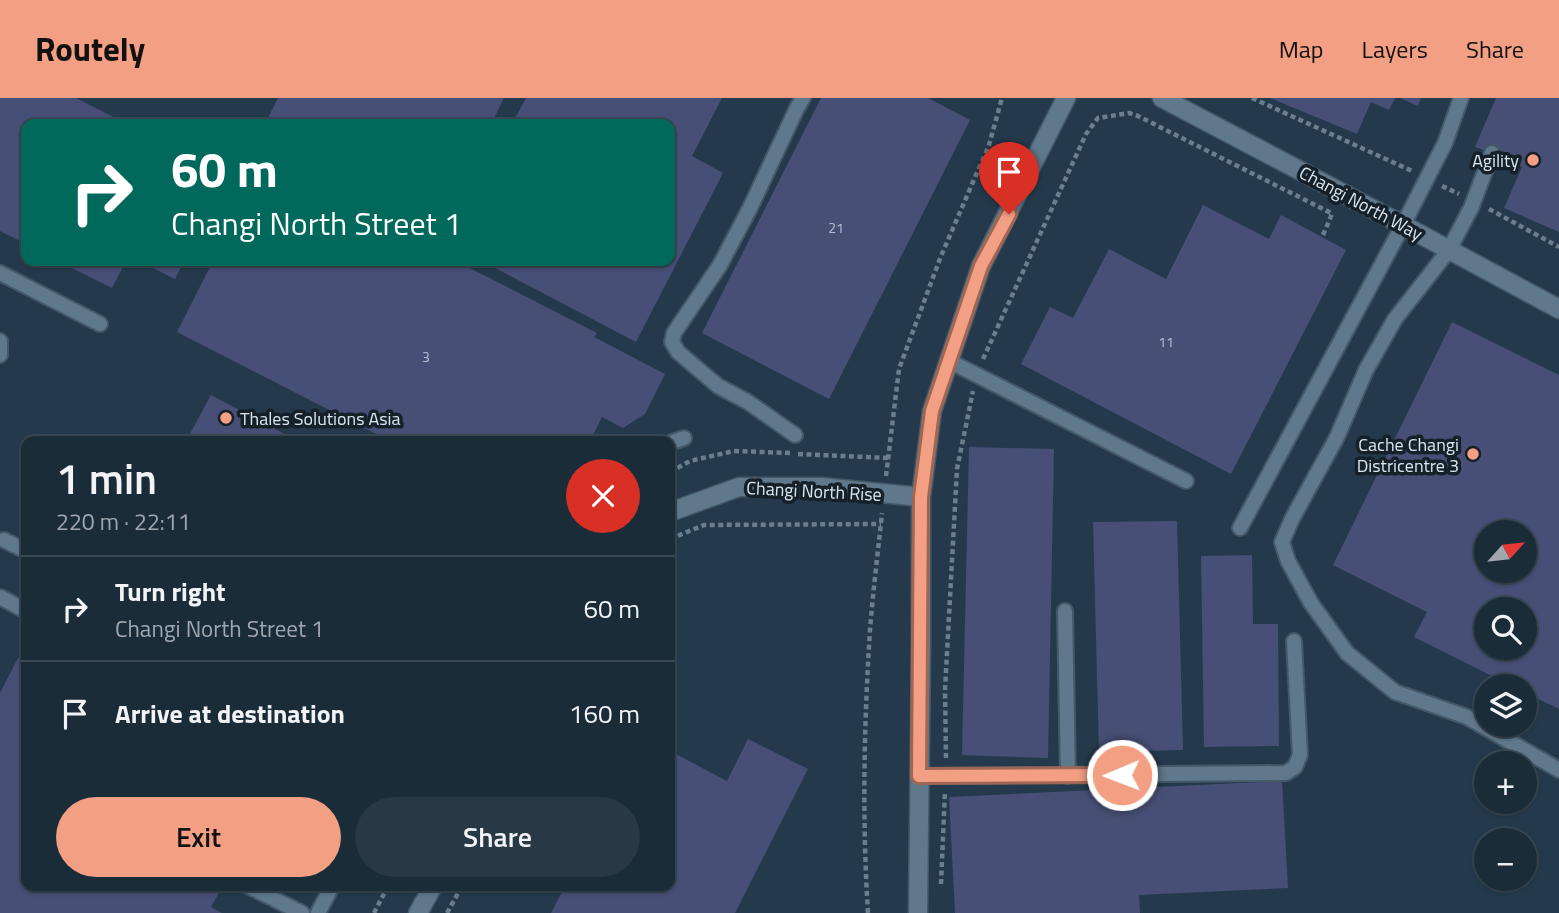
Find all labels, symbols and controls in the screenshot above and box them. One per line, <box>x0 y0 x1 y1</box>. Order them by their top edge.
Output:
text: Routely <box>35 24 145 74</box>
text: Map <box>1279 31 1324 67</box>
text: Layers <box>1362 31 1428 67</box>
text: Share <box>1466 31 1524 67</box>
text: 60 m <box>171 131 278 206</box>
pin <box>979 142 1039 214</box>
icon: right <box>56 147 147 238</box>
place label: Agility <box>1472 147 1519 174</box>
marker: Agility <box>1525 152 1541 168</box>
icon: arrive <box>990 153 1028 191</box>
street label: Changi North Way <box>1294 159 1428 247</box>
text: Changi North Street 1 <box>171 199 462 247</box>
house number: 21 <box>828 217 844 238</box>
house number: 11 <box>1158 331 1174 352</box>
house number: 3 <box>422 346 430 367</box>
place label: Thales Solutions Asia <box>240 405 401 432</box>
marker: Thales Solutions Asia <box>218 410 234 426</box>
place label: Cache Changi Districentre 3 <box>1357 431 1459 479</box>
text: 1 min <box>56 446 157 510</box>
marker: Cache Changi Districentre 3 <box>1465 446 1481 462</box>
button: close <box>566 459 640 533</box>
street label: Changi North Rise <box>746 474 882 508</box>
text: 220 m · 22:11 <box>56 504 191 539</box>
north arrow <box>1474 520 1536 583</box>
map controls <box>1474 520 1537 891</box>
text: Turn right <box>115 572 226 611</box>
text: 60 m <box>583 589 640 628</box>
icon: right <box>56 590 94 628</box>
button: search <box>1474 597 1537 660</box>
text: Changi North Street 1 <box>115 611 324 646</box>
button: layers <box>1474 674 1537 737</box>
text: Arrive at destination <box>115 694 345 733</box>
text: 160 m <box>569 694 640 733</box>
icon: arrive <box>56 695 94 733</box>
position arrow <box>1085 738 1159 812</box>
button: + <box>1474 751 1537 814</box>
button: Exit <box>56 797 341 877</box>
button: Share <box>355 797 640 877</box>
button: − <box>1474 828 1537 891</box>

